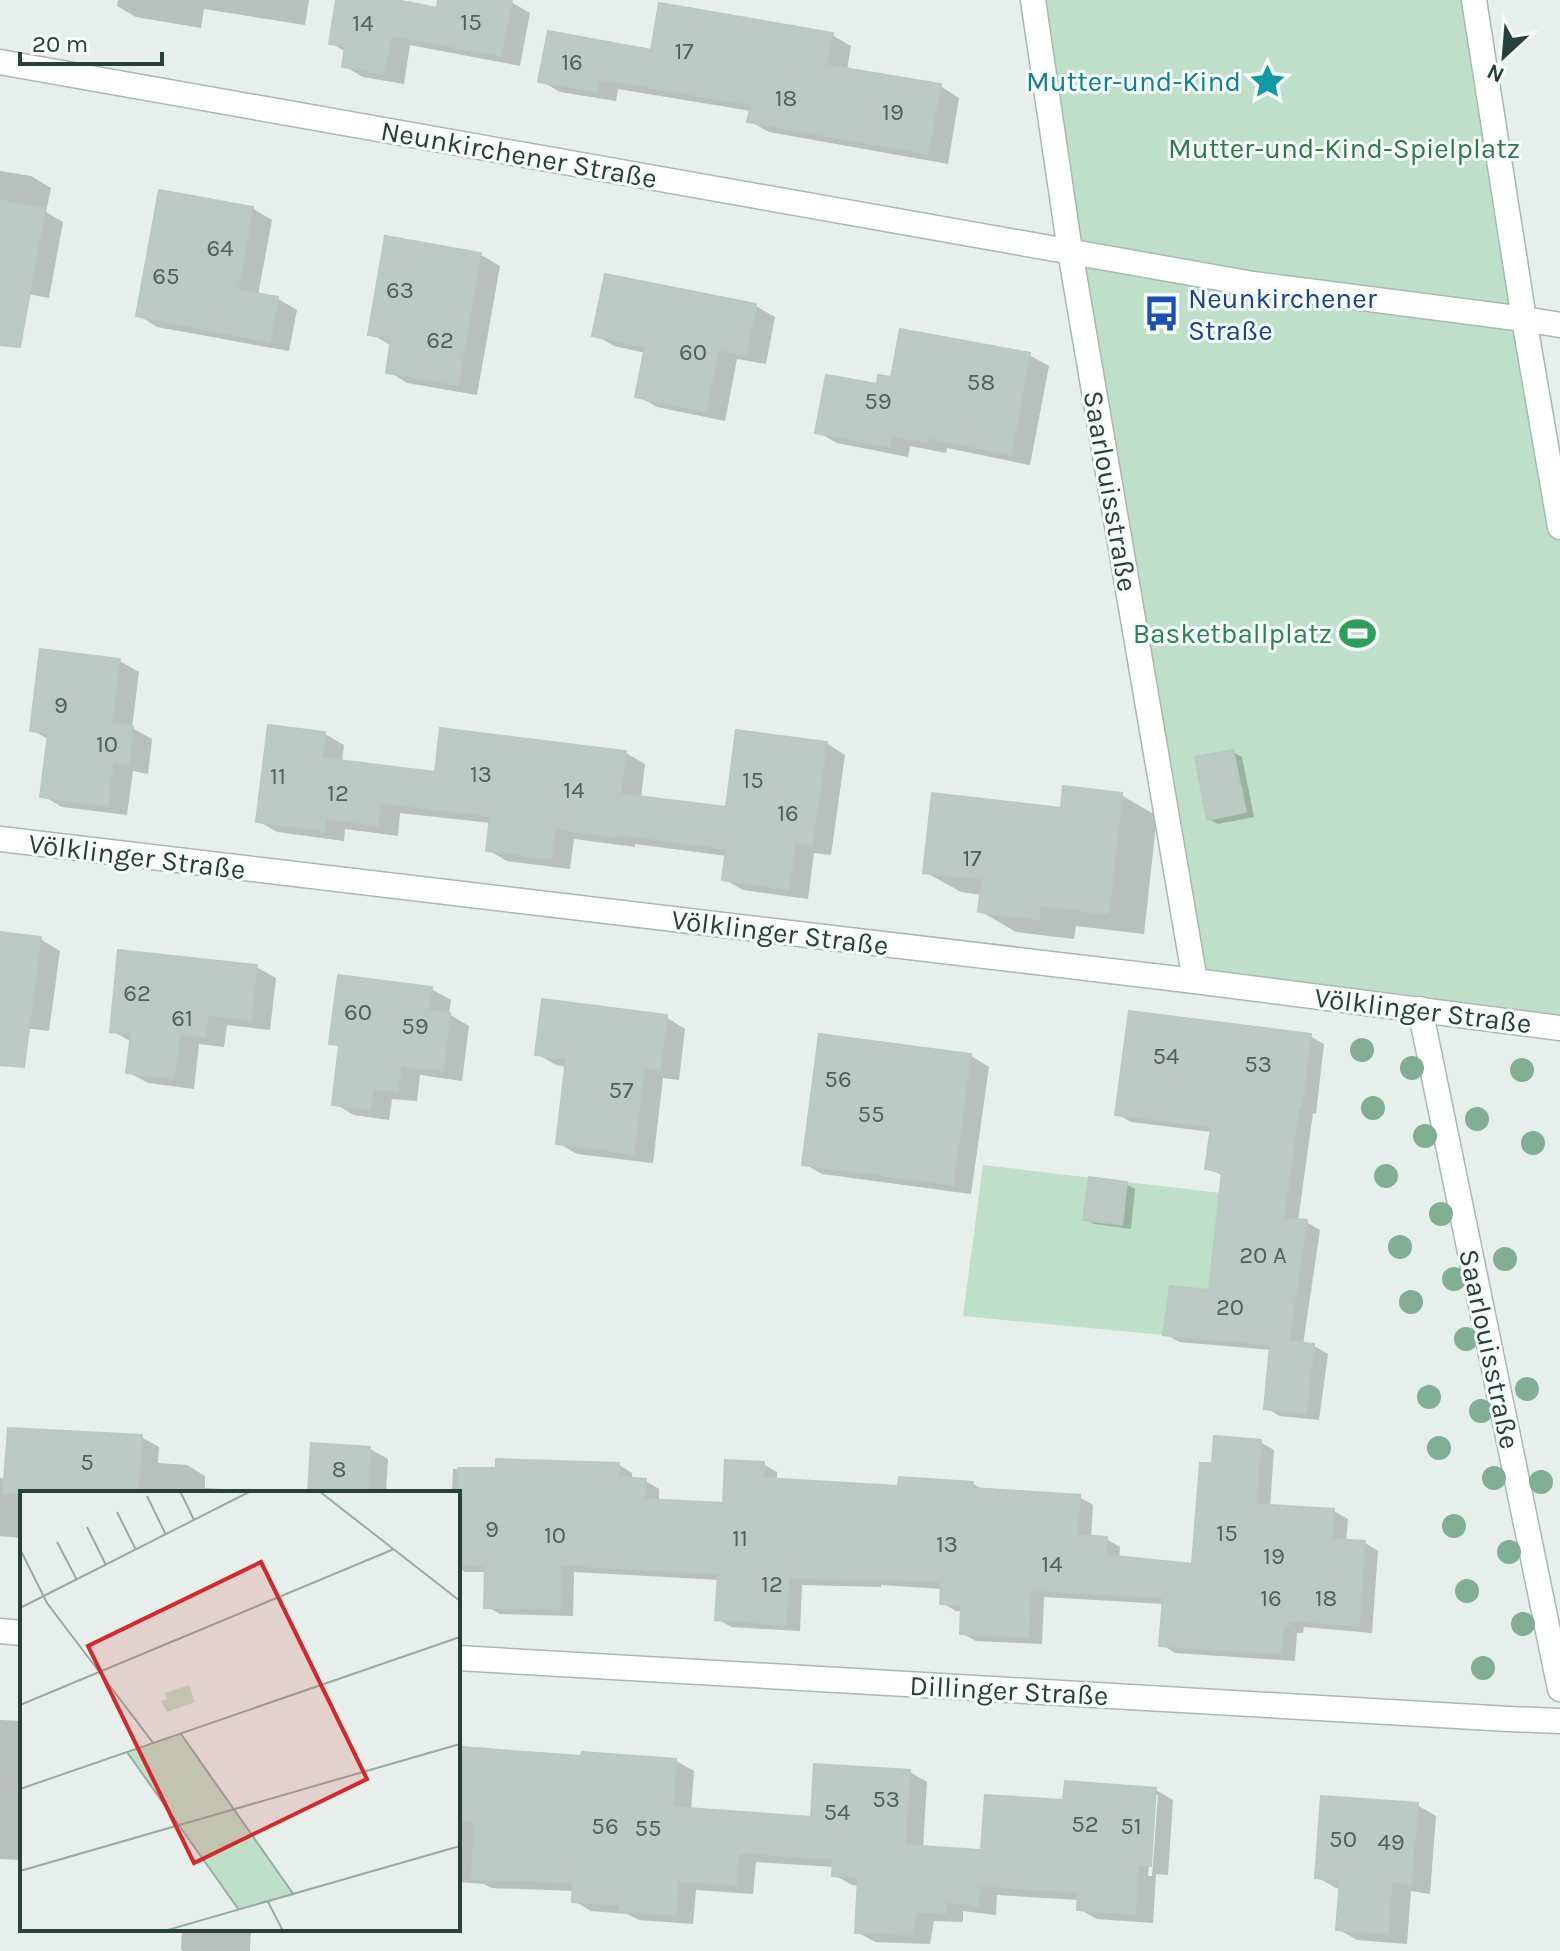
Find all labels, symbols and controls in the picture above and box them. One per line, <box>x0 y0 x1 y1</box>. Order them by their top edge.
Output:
house number: 15 <box>460 8 482 36</box>
house number: 14 <box>352 9 374 37</box>
scale bar <box>20 16 162 66</box>
north arrow <box>1464 16 1544 96</box>
text: 20 m <box>32 30 88 58</box>
house number: 17 <box>674 37 694 65</box>
house number: 16 <box>561 48 583 76</box>
text: N <box>1483 58 1508 88</box>
place icon: Mutter-und-Kind <box>1248 62 1286 100</box>
place label: Mutter-und-Kind <box>1026 65 1241 98</box>
house number: 18 <box>775 84 797 112</box>
house number: 19 <box>882 98 904 126</box>
street label: Neunkirchener Straße <box>378 114 660 195</box>
park label: Mutter-und-Kind-Spielplatz <box>1168 132 1520 165</box>
house number: 64 <box>206 234 234 262</box>
house number: 65 <box>152 262 180 290</box>
house number: 63 <box>386 276 414 304</box>
place label: Neunkirchener Straße <box>1188 282 1378 347</box>
bus stop icon: Neunkirchener Straße <box>1143 295 1181 333</box>
house number: 62 <box>426 326 454 354</box>
house number: 60 <box>679 338 707 366</box>
house number: 58 <box>967 368 995 396</box>
house number: 59 <box>864 387 892 415</box>
street label: Saarlouisstraße <box>1077 388 1144 594</box>
sports icon: Basketballplatz <box>1339 614 1377 652</box>
place label: Basketballplatz <box>1133 617 1332 650</box>
house number: 9 <box>54 691 68 719</box>
house number: 10 <box>96 730 118 758</box>
house number: 13 <box>470 760 492 788</box>
house number: 11 <box>270 762 286 790</box>
house number: 15 <box>742 766 764 794</box>
house number: 14 <box>563 776 585 804</box>
house number: 12 <box>327 779 349 807</box>
house number: 16 <box>777 799 799 827</box>
street label: Völklinger Straße <box>27 827 247 886</box>
house number: 17 <box>962 844 982 872</box>
street label: Völklinger Straße <box>670 903 890 962</box>
house number: 62 <box>123 979 151 1007</box>
street label: Völklinger Straße <box>1313 981 1533 1040</box>
house number: 60 <box>344 998 372 1026</box>
house number: 61 <box>171 1004 193 1032</box>
house number: 59 <box>401 1012 429 1040</box>
house number: 54 <box>1153 1042 1179 1070</box>
house number: 53 <box>1244 1050 1272 1078</box>
house number: 56 <box>824 1065 852 1093</box>
house number: 57 <box>609 1076 633 1104</box>
house number: 55 <box>857 1100 885 1128</box>
house number: 20 A <box>1239 1241 1287 1269</box>
street label: Saarlouisstraße <box>1452 1246 1527 1452</box>
house number: 20 <box>1216 1293 1244 1321</box>
house number: 5 <box>80 1448 94 1476</box>
house number: 8 <box>332 1455 346 1483</box>
inset map <box>20 1491 460 1931</box>
house number: 9 <box>485 1515 499 1543</box>
house number: 15 <box>1216 1519 1238 1547</box>
house number: 10 <box>544 1521 566 1549</box>
house number: 11 <box>732 1524 748 1552</box>
house number: 13 <box>936 1530 958 1558</box>
house number: 19 <box>1263 1542 1285 1570</box>
house number: 14 <box>1041 1550 1063 1578</box>
house number: 12 <box>761 1570 783 1598</box>
house number: 16 <box>1260 1584 1282 1612</box>
house number: 18 <box>1315 1584 1337 1612</box>
street label: Dillinger Straße <box>909 1669 1109 1712</box>
house number: 53 <box>872 1785 900 1813</box>
house number: 54 <box>824 1798 850 1826</box>
house number: 52 <box>1071 1810 1099 1838</box>
house number: 56 <box>591 1812 619 1840</box>
house number: 51 <box>1120 1812 1142 1840</box>
house number: 55 <box>634 1814 662 1842</box>
house number: 50 <box>1329 1825 1357 1853</box>
house number: 49 <box>1377 1828 1405 1856</box>

